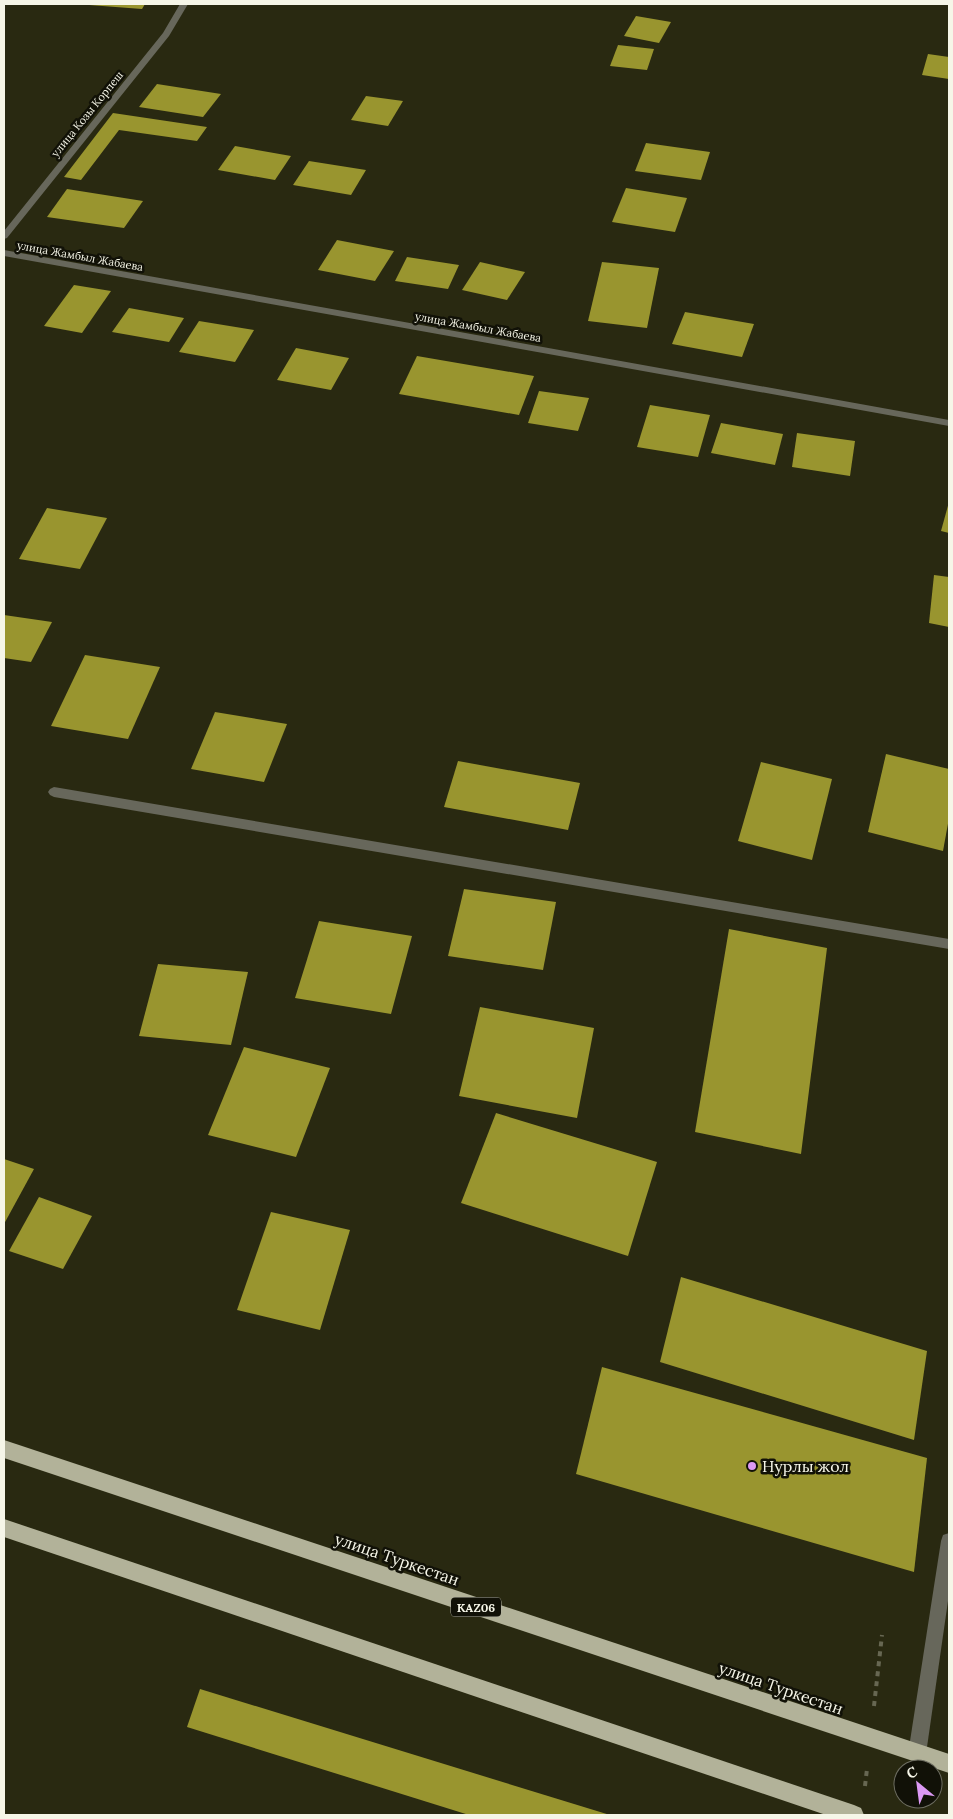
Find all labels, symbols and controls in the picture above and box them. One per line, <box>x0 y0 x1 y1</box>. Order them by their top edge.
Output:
street label: улица Козы Корпеш <box>48 68 126 160</box>
street label: улица Жамбыл Жабаева <box>16 238 144 274</box>
street label: улица Жамбыл Жабаева <box>414 309 542 345</box>
place label: Нурлы жол <box>762 1456 849 1476</box>
marker: Нурлы жол <box>746 1460 758 1472</box>
street label: улица Туркестан <box>332 1528 462 1590</box>
road number: KАZ06 <box>451 1598 501 1616</box>
street label: улица Туркестан <box>716 1657 846 1719</box>
north arrow <box>893 1759 943 1809</box>
text: С <box>903 1762 921 1783</box>

